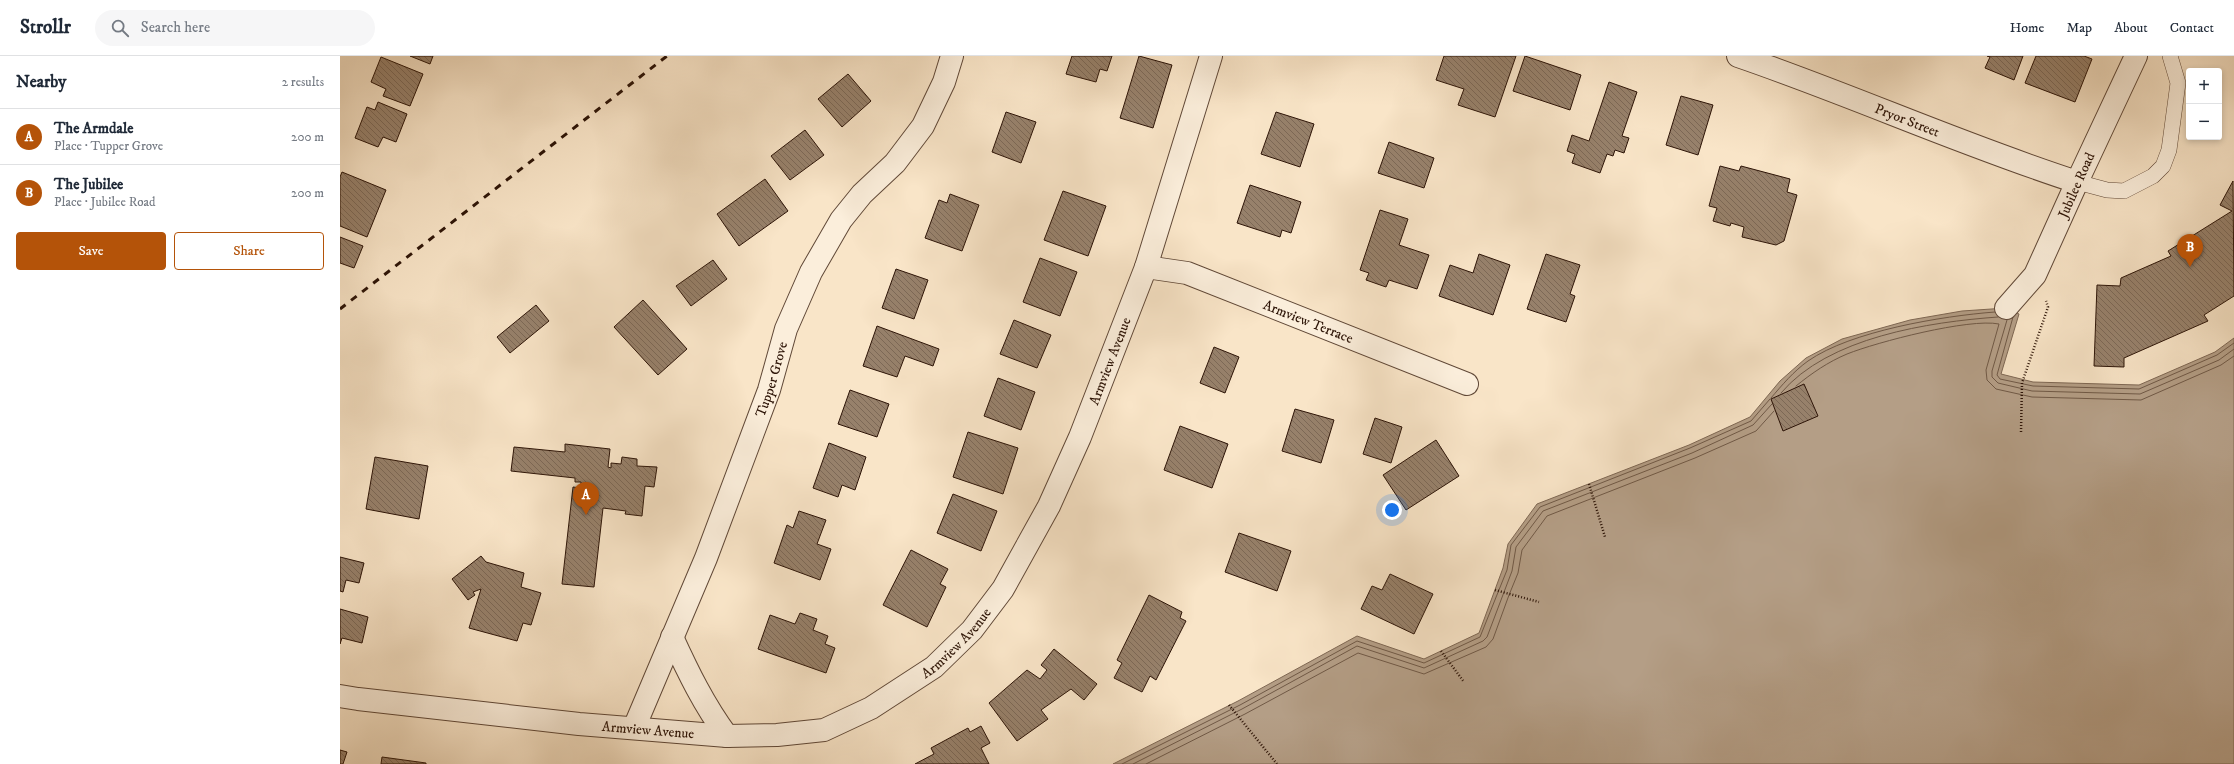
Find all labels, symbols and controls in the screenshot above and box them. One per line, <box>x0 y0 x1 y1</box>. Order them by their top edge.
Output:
search box <box>95 10 375 46</box>
text: Strollr <box>20 16 71 39</box>
icon: search <box>109 17 131 39</box>
text: Search here <box>141 18 210 37</box>
text: Home <box>2010 19 2044 37</box>
text: Map <box>2066 19 2092 37</box>
text: About <box>2114 19 2148 37</box>
text: Contact <box>2170 19 2214 37</box>
map controls <box>2186 68 2222 140</box>
button: + <box>2186 68 2222 104</box>
text: Nearby <box>16 71 66 93</box>
text: 2 results <box>282 74 324 90</box>
street label: Pryor Street <box>1872 100 1942 142</box>
button: − <box>2186 104 2222 140</box>
text: The Armdale <box>54 119 133 138</box>
text: A <box>25 129 33 145</box>
text: 200 m <box>291 129 324 145</box>
text: Place · Tupper Grove <box>54 138 163 154</box>
street label: Jubilee Road <box>2054 150 2099 223</box>
text: The Jubilee <box>54 175 123 194</box>
text: B <box>25 185 33 201</box>
text: 200 m <box>291 185 324 201</box>
text: Place · Jubilee Road <box>54 194 156 210</box>
button: Save <box>16 232 166 270</box>
button: Share <box>174 232 324 270</box>
pin: B <box>2177 234 2203 267</box>
street label: Armview Terrace <box>1260 296 1356 348</box>
street label: Armview Avenue <box>1085 315 1136 408</box>
street label: Tupper Grove <box>752 339 792 420</box>
pin: A <box>573 482 599 515</box>
your location <box>1382 500 1402 520</box>
street label: Armview Avenue <box>918 604 996 683</box>
street label: Armview Avenue <box>601 718 695 743</box>

